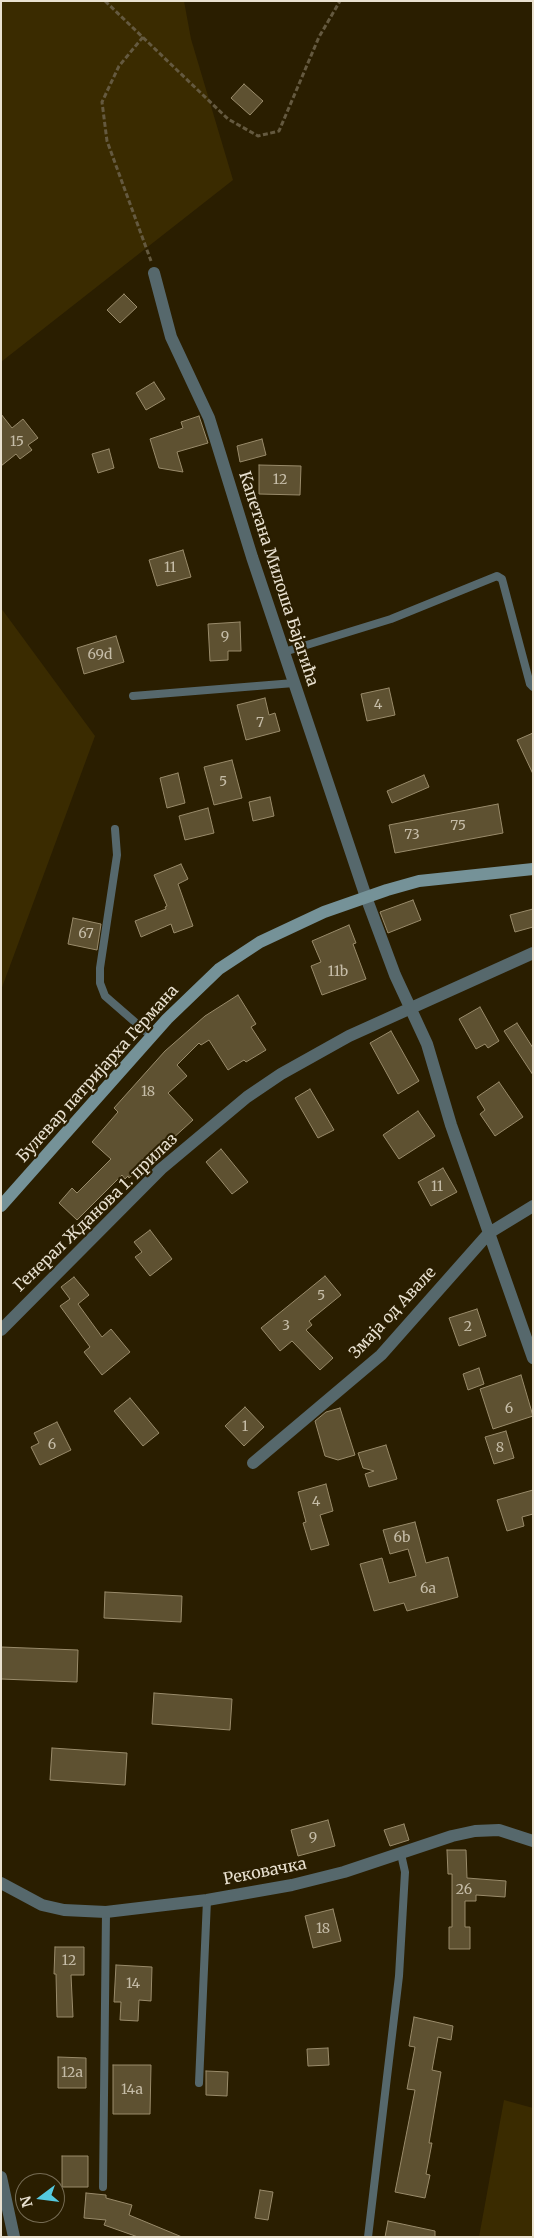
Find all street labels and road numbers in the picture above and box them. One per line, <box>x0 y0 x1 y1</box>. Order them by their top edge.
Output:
street label: Капетана Милоша Бајагића <box>234 469 322 689</box>
street label: Булевар патријарха Германа <box>13 981 183 1167</box>
street label: Генерал Жданова 1. прилаз <box>10 1130 182 1296</box>
street label: Змаја од Авале <box>346 1263 440 1363</box>
street label: Рековачка <box>222 1855 308 1889</box>

